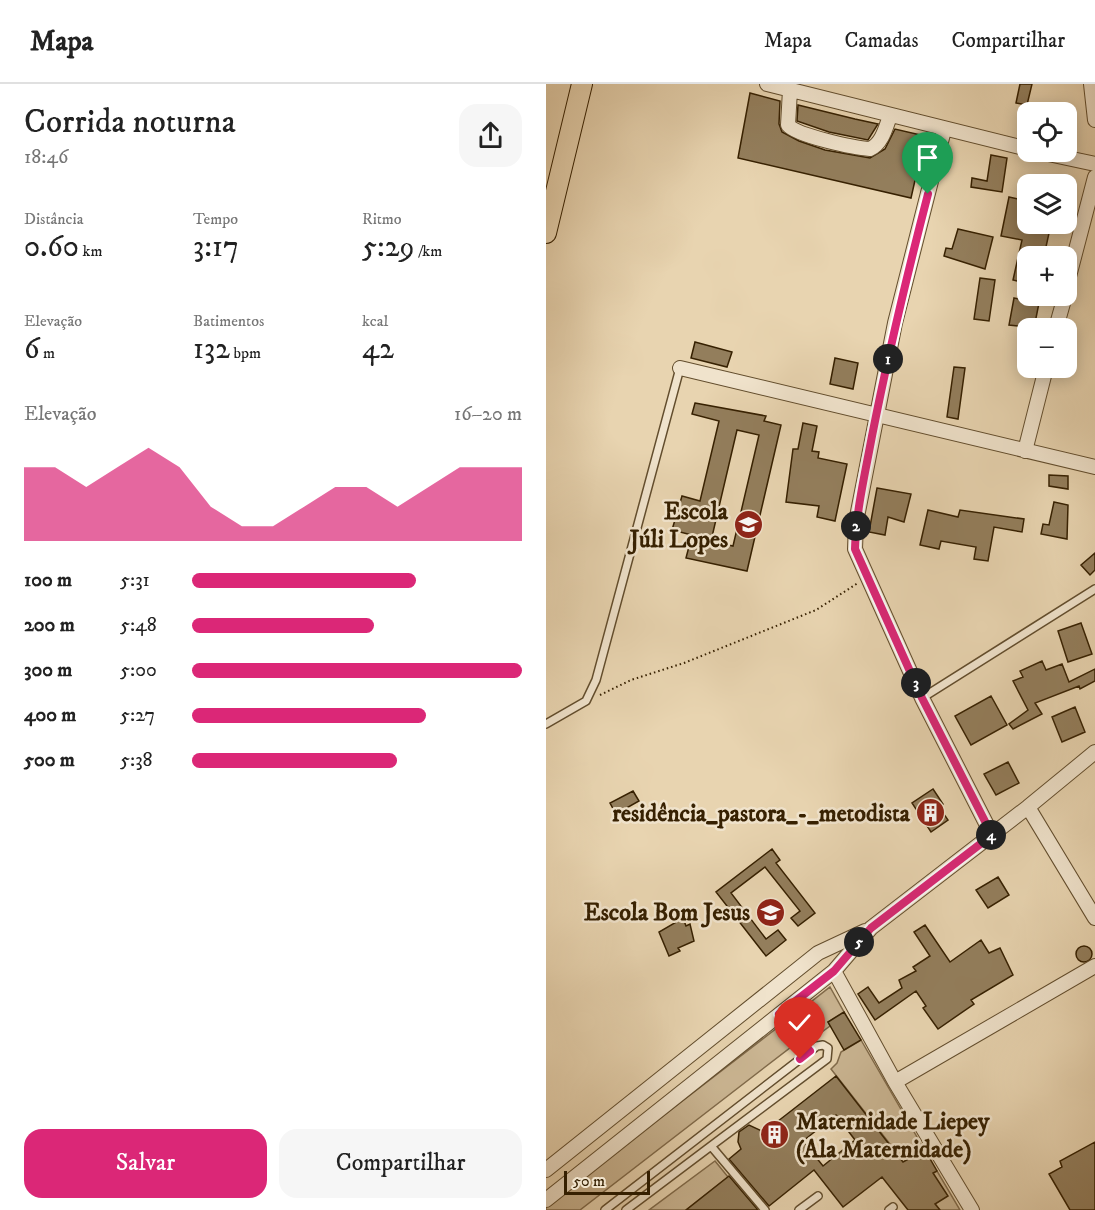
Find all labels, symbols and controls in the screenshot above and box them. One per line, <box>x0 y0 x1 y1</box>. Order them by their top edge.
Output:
text: Mapa <box>30 24 93 59</box>
text: Mapa <box>764 28 812 54</box>
text: Camadas <box>845 28 919 54</box>
text: Compartilhar <box>952 28 1065 54</box>
text: Corrida noturna <box>24 102 236 143</box>
map controls <box>1017 102 1077 378</box>
button: locate <box>1017 102 1077 162</box>
button: share <box>459 104 522 167</box>
pin <box>902 132 953 194</box>
icon: arrive <box>911 141 944 174</box>
text: 18:46 <box>24 145 69 170</box>
button: layers <box>1017 174 1077 234</box>
text: Distância <box>24 209 83 229</box>
text: Tempo <box>193 209 238 229</box>
text: Ritmo <box>362 209 402 229</box>
text: 0.60 <box>24 229 79 266</box>
text: 3:17 <box>193 229 239 266</box>
text: 5:29 <box>362 229 414 266</box>
text: km <box>79 241 102 261</box>
text: /km <box>414 241 442 261</box>
button: + <box>1017 246 1077 306</box>
text: Elevação <box>24 311 82 331</box>
text: Batimentos <box>193 311 264 331</box>
text: kcal <box>362 311 388 331</box>
button: − <box>1017 318 1077 378</box>
text: 6 <box>24 331 40 368</box>
text: 132 <box>193 331 230 368</box>
text: 42 <box>362 331 394 368</box>
text: m <box>40 343 55 363</box>
text: bpm <box>230 343 261 363</box>
pin: 1 <box>873 344 903 374</box>
text: 1 <box>885 349 891 369</box>
text: Elevação <box>24 402 97 427</box>
text: 16–20 m <box>454 402 522 427</box>
place label: Escola Júli Lopes <box>627 497 729 555</box>
school or university icon: Escola Júli Lopes <box>733 509 765 541</box>
pin: 2 <box>841 511 871 541</box>
text: 2 <box>852 516 860 536</box>
text: 100 m <box>24 568 72 593</box>
text: 5:31 <box>120 568 150 593</box>
text: 200 m <box>24 613 75 638</box>
text: 5:48 <box>120 613 157 638</box>
text: 300 m <box>24 658 72 683</box>
text: 5:00 <box>120 658 157 683</box>
pin: 3 <box>901 668 931 698</box>
text: 3 <box>913 673 919 693</box>
text: 400 m <box>24 703 76 728</box>
text: 5:27 <box>120 703 155 728</box>
text: 500 m <box>24 748 75 773</box>
text: 5:38 <box>120 748 153 773</box>
building icon: residência_pastora_-_metodista <box>915 797 947 829</box>
place label: residência_pastora_-_metodista <box>612 799 911 829</box>
pin: 4 <box>976 820 1006 850</box>
text: 4 <box>986 825 996 845</box>
school or university icon: Escola Bom Jesus <box>755 896 787 928</box>
place label: Escola Bom Jesus <box>584 898 750 928</box>
pin: 5 <box>844 927 874 957</box>
text: 5 <box>855 932 863 952</box>
pin <box>774 997 825 1059</box>
icon: check <box>783 1006 816 1039</box>
place label: Maternidade Liepey (Ala Maternidade) <box>796 1107 990 1165</box>
building icon: Maternidade Liepey (Ala Maternidade) <box>759 1119 791 1151</box>
button: Salvar <box>24 1129 267 1198</box>
button: Compartilhar <box>279 1129 522 1198</box>
scale bar <box>564 1168 650 1196</box>
text: 50 m <box>573 1171 605 1191</box>

